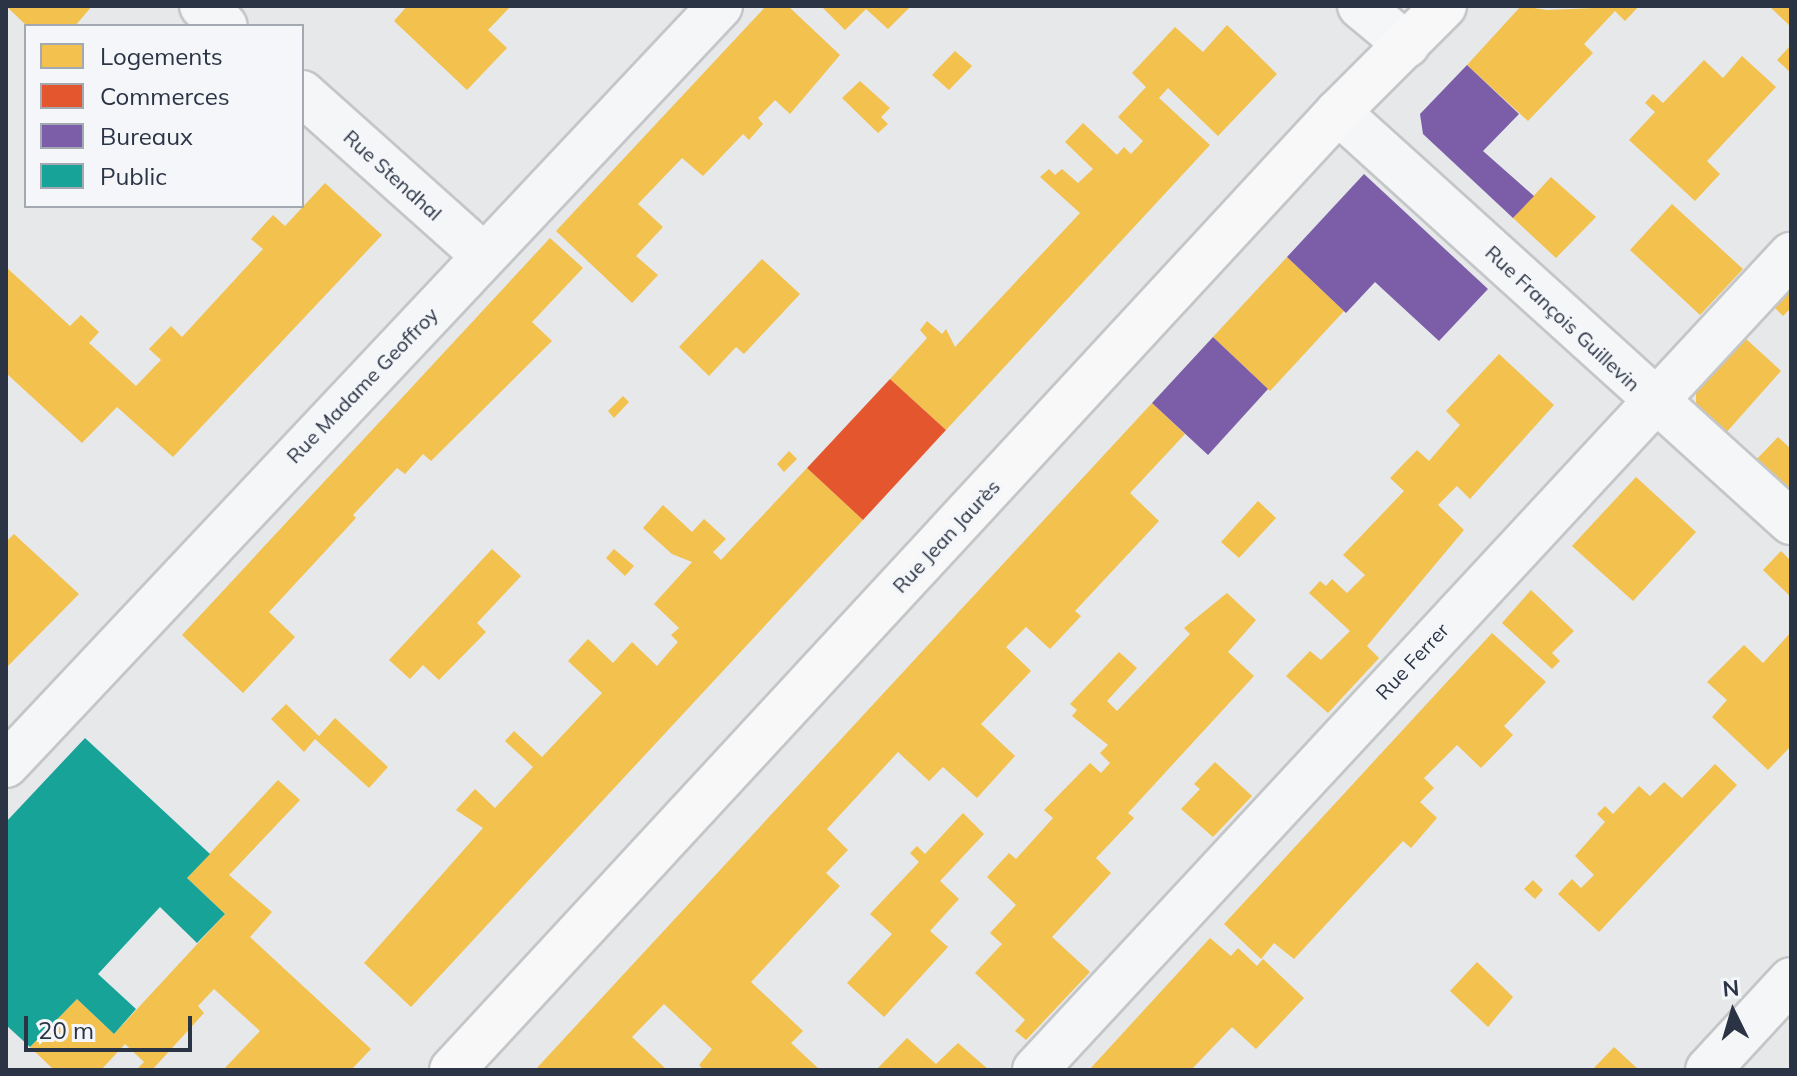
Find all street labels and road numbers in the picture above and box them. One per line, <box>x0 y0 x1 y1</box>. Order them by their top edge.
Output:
street label: Rue Stendhal <box>339 125 447 225</box>
street label: Rue François Guillevin <box>1481 240 1645 396</box>
street label: Rue Madame Geoffroy <box>281 302 443 468</box>
street label: Rue Jean Jaurès <box>887 474 1005 598</box>
street label: Rue Ferrer <box>1371 618 1453 704</box>

